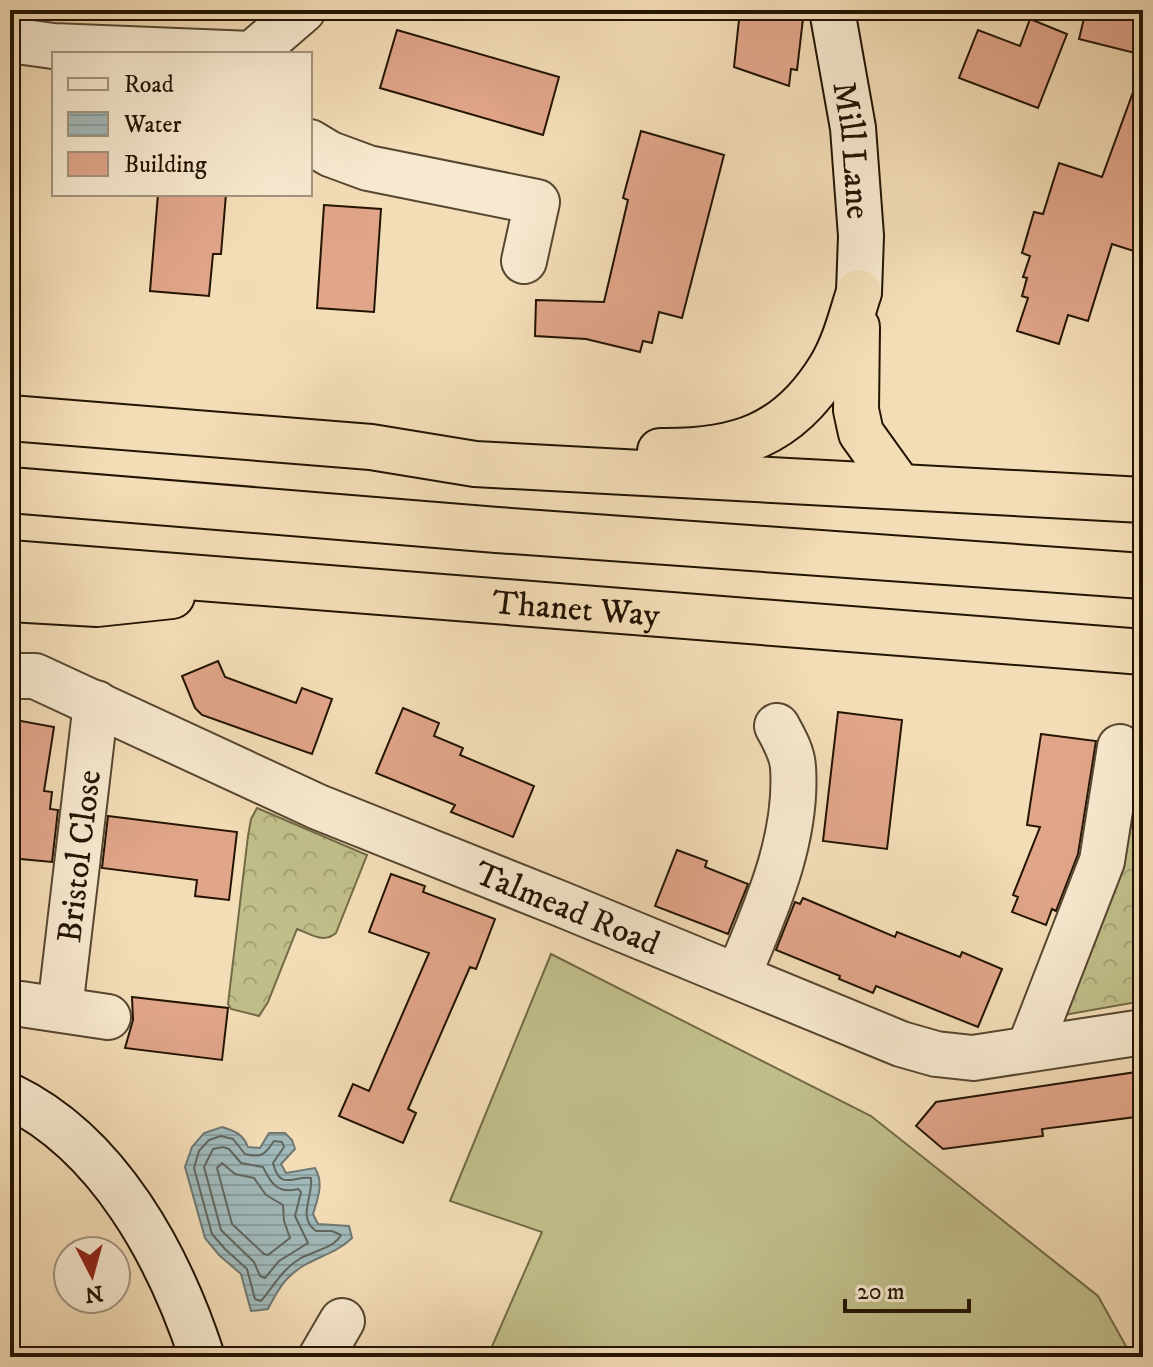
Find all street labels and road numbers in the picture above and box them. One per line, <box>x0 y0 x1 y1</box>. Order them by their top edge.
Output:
street label: Mill Lane <box>822 78 879 221</box>
street label: Thanet Way <box>491 582 662 637</box>
street label: Bristol Close <box>49 768 111 945</box>
street label: Talmead Road <box>468 853 666 965</box>

